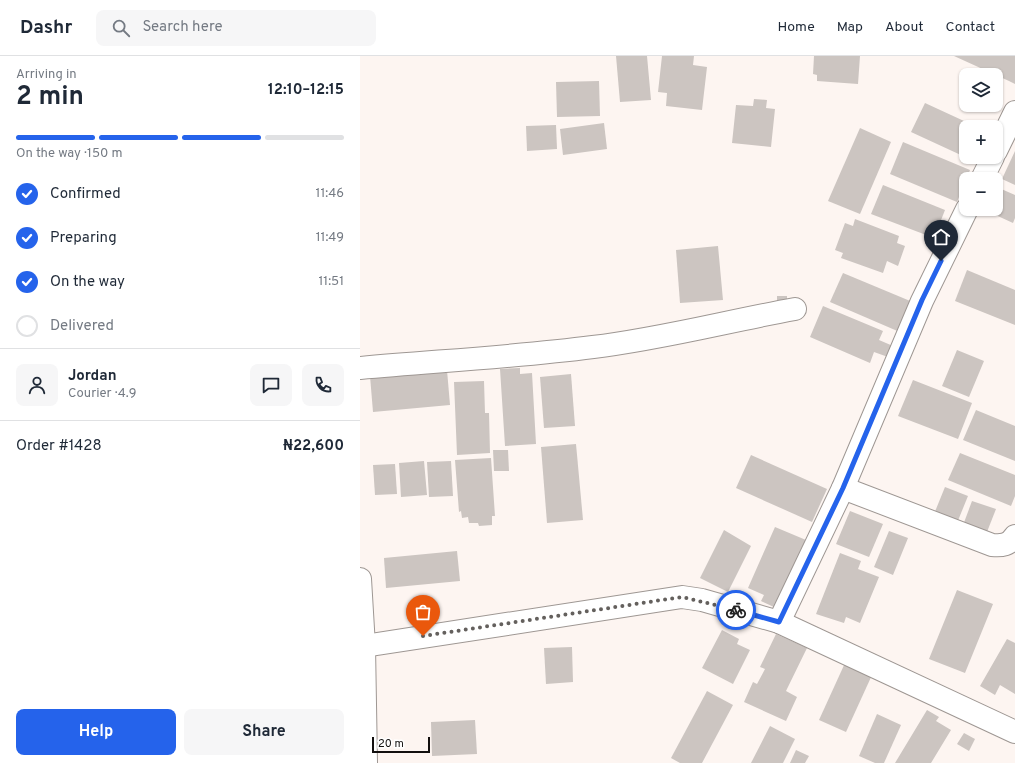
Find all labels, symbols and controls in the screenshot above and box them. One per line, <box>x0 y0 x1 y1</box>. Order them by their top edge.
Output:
search box <box>96 10 376 46</box>
text: Dashr <box>20 16 72 40</box>
icon: search <box>110 17 132 39</box>
text: Search here <box>142 18 223 37</box>
text: Home <box>778 19 815 36</box>
text: Map <box>837 19 863 36</box>
text: About <box>885 19 924 36</box>
text: Contact <box>946 19 995 36</box>
text: Arriving in <box>16 67 77 83</box>
map controls <box>959 68 1003 216</box>
button: layers <box>959 68 1003 112</box>
text: 2 min <box>16 81 84 114</box>
text: 12:10–12:15 <box>268 81 344 100</box>
button: + <box>959 120 1003 164</box>
text: On the way · 150 m <box>16 146 122 162</box>
button: − <box>959 172 1003 216</box>
icon: check <box>16 183 38 205</box>
text: Confirmed <box>50 185 121 204</box>
text: 11:46 <box>316 186 344 202</box>
pin <box>924 220 958 261</box>
icon: home <box>930 226 952 248</box>
icon: check <box>16 227 38 249</box>
text: Preparing <box>50 229 117 248</box>
text: 11:49 <box>316 230 344 246</box>
icon: check <box>16 271 38 293</box>
text: On the way <box>50 273 125 292</box>
text: 11:51 <box>318 274 344 290</box>
text: Delivered <box>50 317 114 336</box>
button: person <box>16 364 58 406</box>
button: chat <box>250 364 292 406</box>
button: phone <box>302 364 344 406</box>
text: Jordan <box>68 367 117 386</box>
text: Courier · 4.9 <box>68 386 136 402</box>
text: Order #1428 <box>16 437 102 456</box>
text: ₦22,600 <box>283 437 344 456</box>
courier <box>716 590 756 630</box>
pin <box>406 595 440 636</box>
icon: bike <box>725 599 747 621</box>
icon: bag <box>412 601 434 623</box>
button: Help <box>16 709 176 755</box>
button: Share <box>184 709 344 755</box>
scale bar <box>372 735 430 754</box>
text: 20 m <box>378 737 404 751</box>

